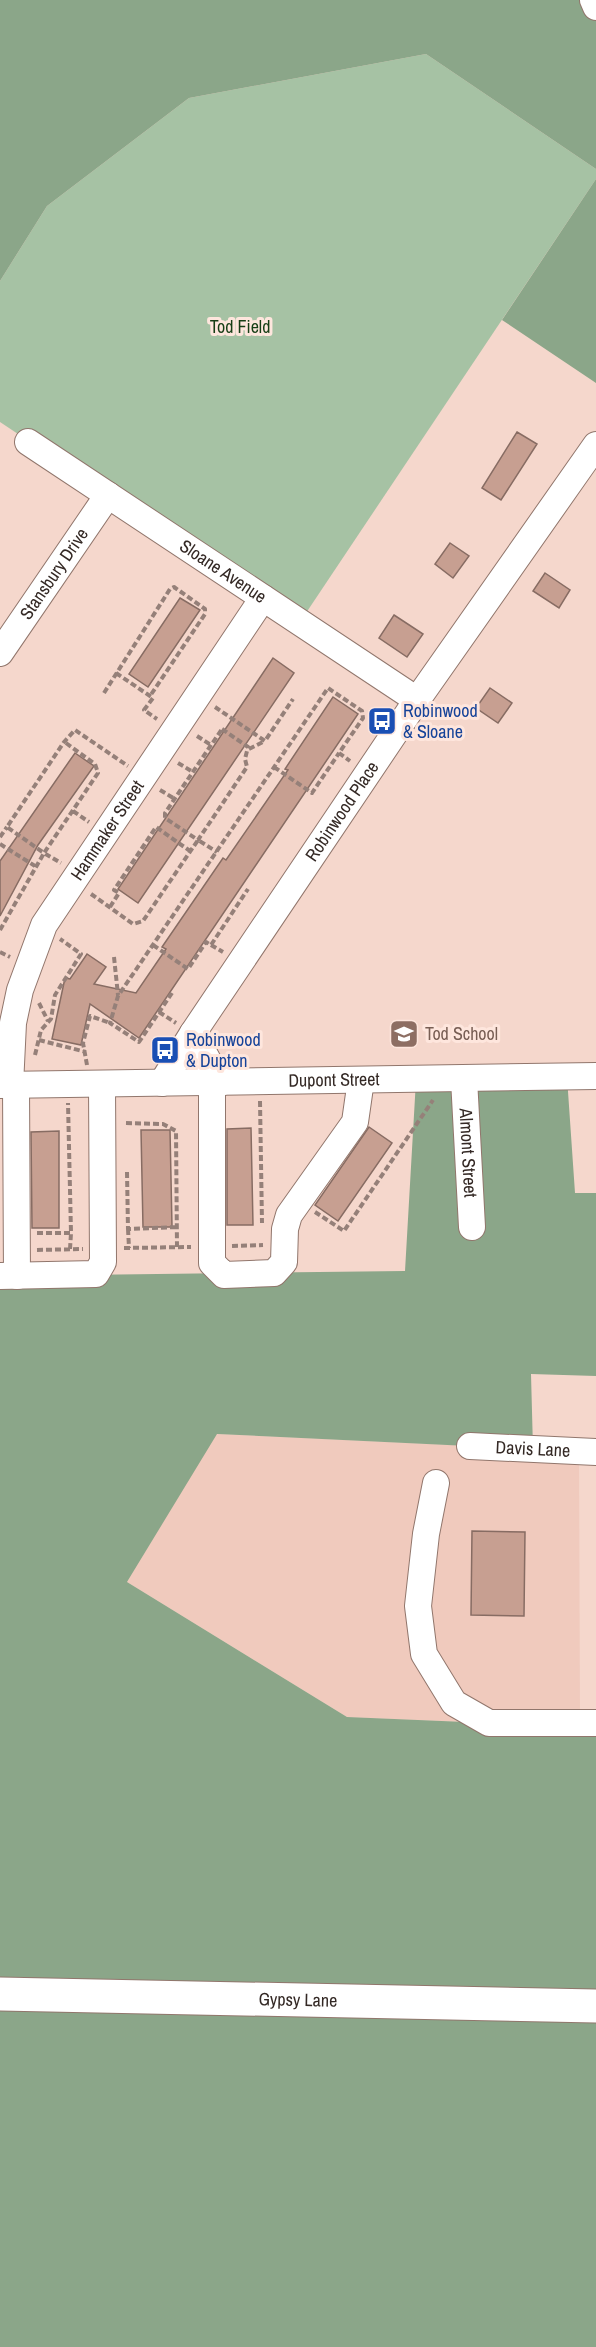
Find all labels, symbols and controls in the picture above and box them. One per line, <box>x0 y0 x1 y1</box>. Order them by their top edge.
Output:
park label: Tod Field <box>210 314 270 339</box>
street label: Stansbury Drive <box>14 523 94 624</box>
street label: Sloane Avenue <box>175 533 272 609</box>
place label: Robinwood & Sloane <box>403 698 478 744</box>
bus stop icon: Robinwood & Sloane <box>366 705 398 737</box>
street label: Robinwood Place <box>299 756 384 866</box>
street label: Hammaker Street <box>64 775 150 885</box>
school or university icon: Tod School <box>388 1018 420 1050</box>
place label: Tod School <box>425 1021 498 1046</box>
place label: Robinwood & Dupton <box>186 1027 261 1073</box>
bus stop icon: Robinwood & Dupton <box>149 1034 181 1066</box>
street label: Dupont Street <box>288 1066 380 1093</box>
street label: Almont Street <box>454 1106 483 1198</box>
street label: Davis Lane <box>495 1434 571 1463</box>
street label: Gypsy Lane <box>258 1986 338 2013</box>

